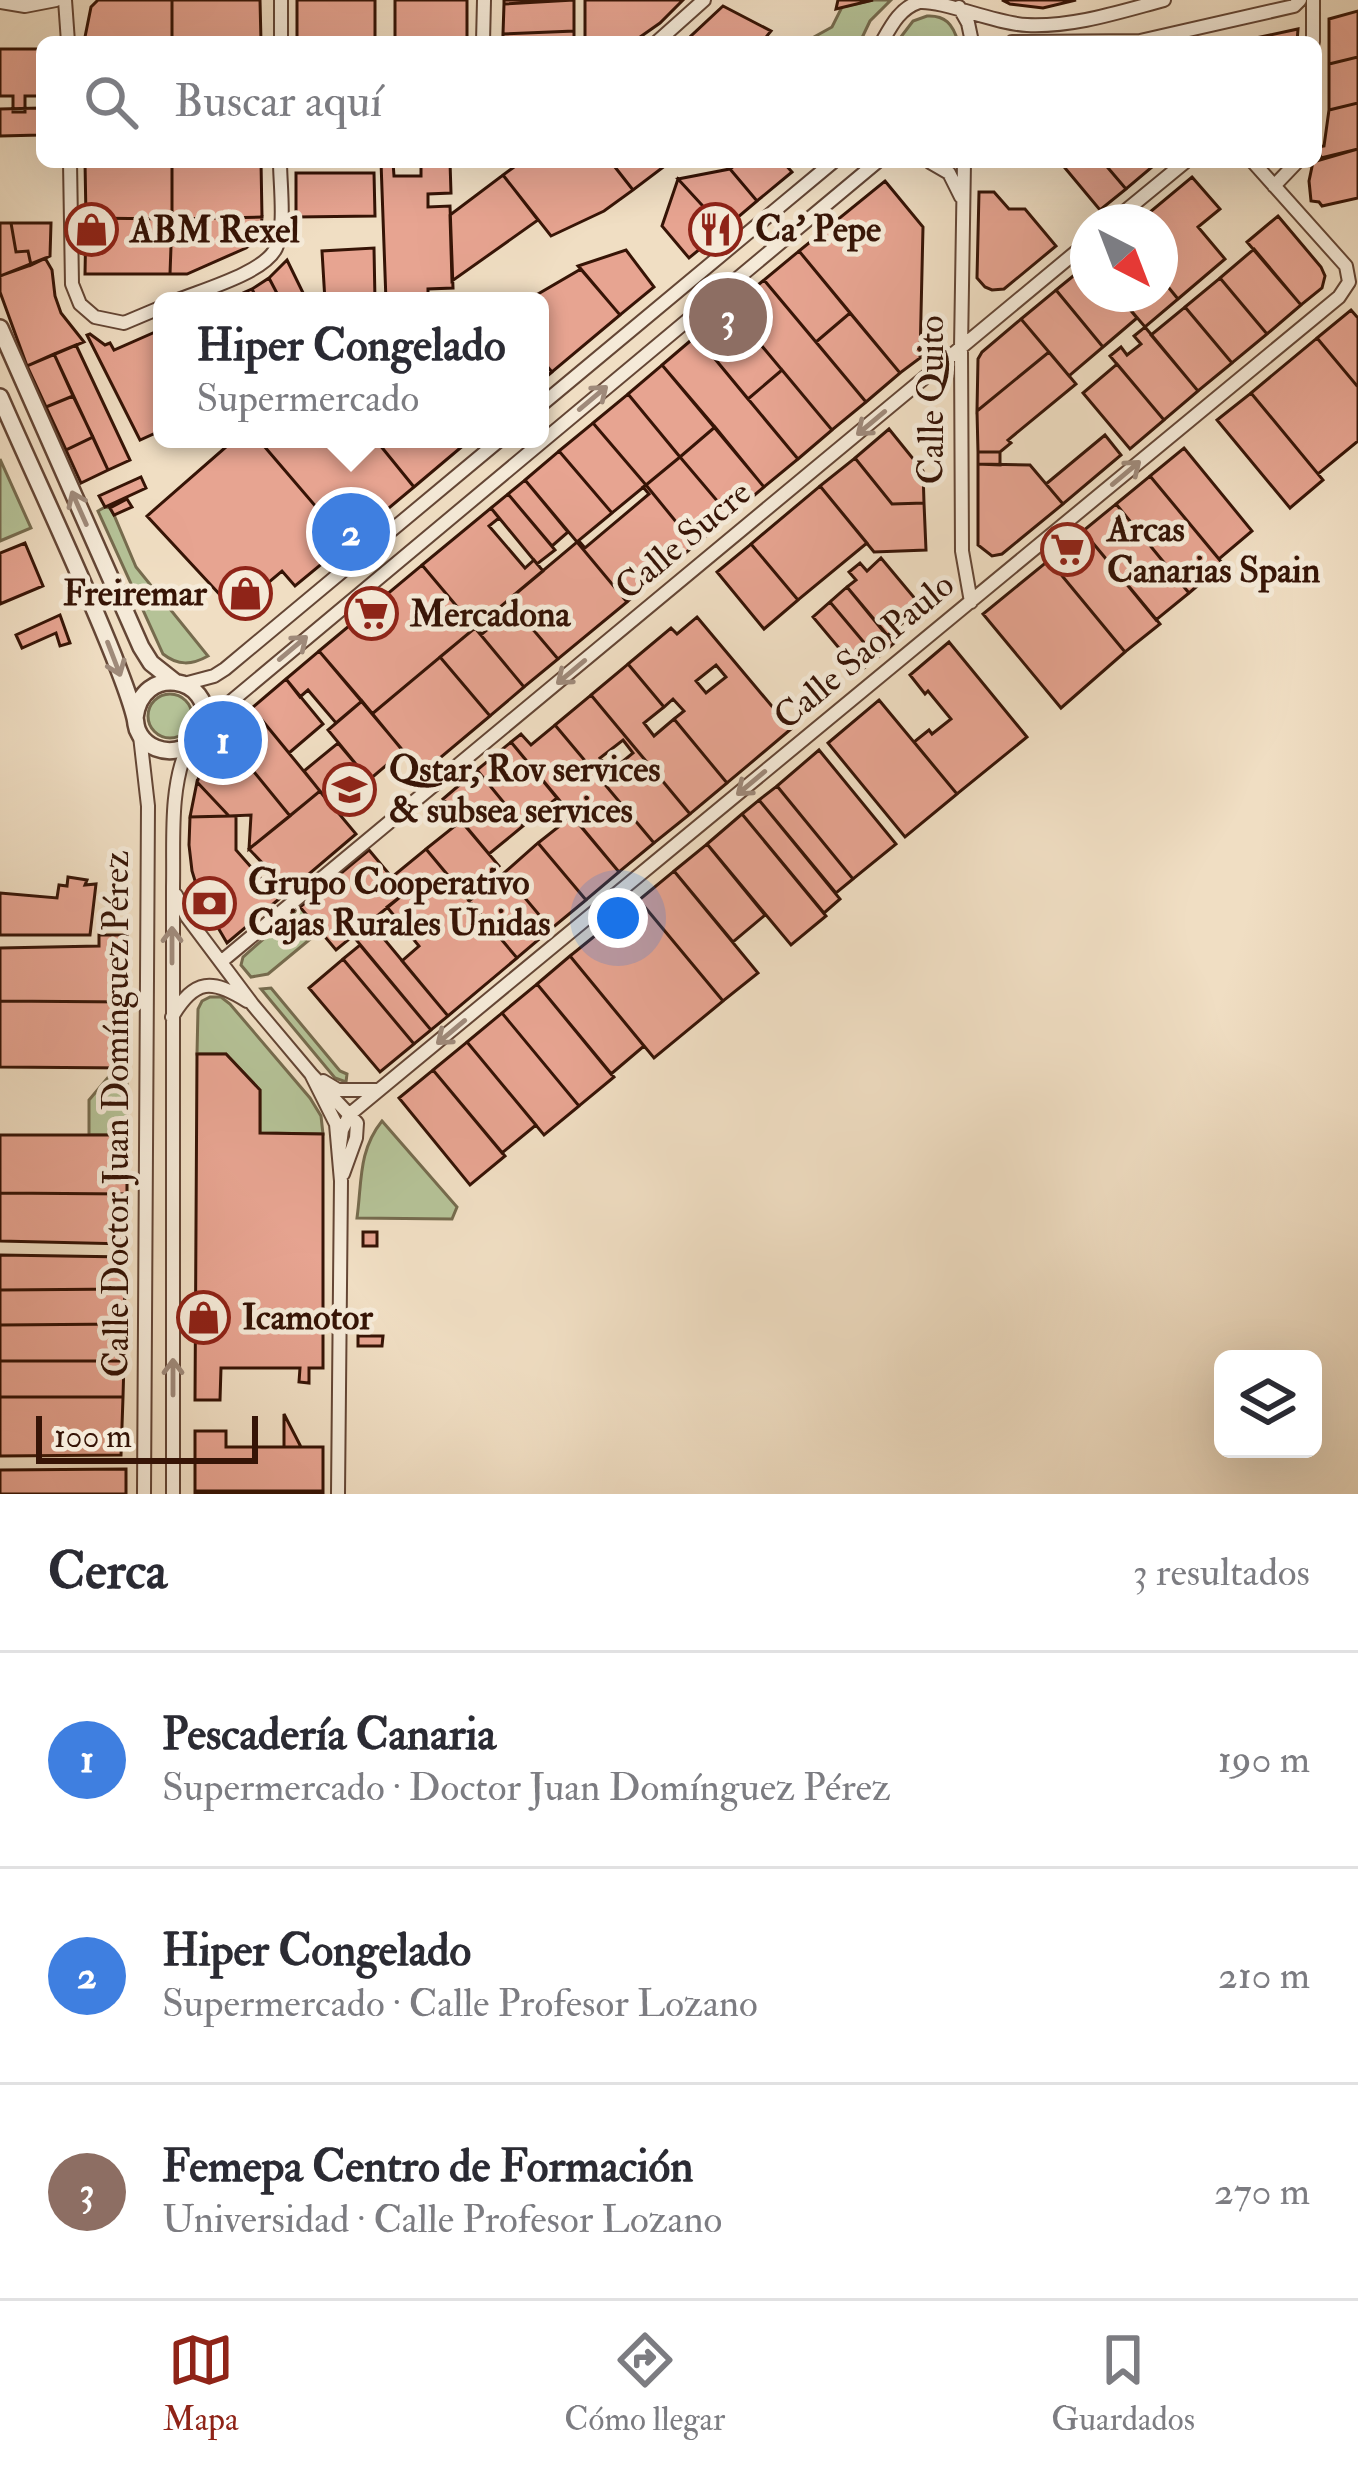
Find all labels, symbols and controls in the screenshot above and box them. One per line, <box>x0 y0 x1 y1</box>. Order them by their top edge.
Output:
search box <box>36 36 1322 168</box>
icon: search <box>78 69 144 135</box>
text: Buscar aquí <box>174 74 382 130</box>
restaurant icon: Ca' Pepe <box>688 201 744 257</box>
shop icon: ABM Rexel <box>63 202 119 258</box>
north arrow <box>1070 204 1178 312</box>
place label: Ca' Pepe <box>755 207 881 252</box>
place label: ABM Rexel <box>128 208 300 253</box>
pin: 3 <box>689 272 767 362</box>
popup <box>153 292 549 448</box>
street label: Calle Quito <box>909 315 954 485</box>
text: Hiper Congelado <box>196 318 506 374</box>
text: Supermercado <box>196 374 419 423</box>
one-way arrow <box>577 385 608 413</box>
one-way arrow <box>856 408 887 436</box>
one-way arrow <box>1109 461 1141 487</box>
street label: Calle Sucre <box>606 470 760 610</box>
pin: 2 <box>312 487 390 577</box>
one-way arrow <box>67 491 89 527</box>
place label: Arcas Canarias Spain <box>1105 507 1321 593</box>
supermarket icon: Arcas Canarias Spain <box>1040 522 1096 578</box>
street label: Calle Sao Paulo <box>765 563 963 739</box>
shop icon: Freiremar <box>218 565 274 621</box>
place label: Freiremar <box>63 571 208 616</box>
supermarket icon: Mercadona <box>343 586 399 642</box>
place label: Mercadona <box>409 592 571 637</box>
one-way arrow <box>277 634 308 662</box>
one-way arrow <box>104 639 126 676</box>
one-way arrow <box>556 658 587 685</box>
pin: 1 <box>184 695 262 785</box>
place label: Qstar, Rov services & subsea services <box>389 747 661 833</box>
school or university icon: Qstar, Rov services & subsea services <box>322 762 378 818</box>
one-way arrow <box>736 770 768 796</box>
street label: Calle Doctor Juan Domínguez Pérez <box>94 851 139 1377</box>
place label: Grupo Cooperativo Cajas Rurales Unidas <box>248 860 551 946</box>
bank icon: Grupo Cooperativo Cajas Rurales Unidas <box>181 875 237 931</box>
your location <box>588 888 648 948</box>
one-way arrow <box>161 926 184 965</box>
one-way arrow <box>436 1017 467 1045</box>
shop icon: Icamotor <box>175 1289 231 1345</box>
place label: Icamotor <box>242 1295 373 1340</box>
map controls <box>1214 1350 1322 1458</box>
button: layers <box>1214 1350 1322 1458</box>
one-way arrow <box>162 1358 184 1397</box>
scale bar <box>36 1410 258 1463</box>
text: 100 m <box>54 1416 132 1457</box>
text: Cerca <box>48 1540 167 1604</box>
text: 3 resultados <box>1133 1548 1310 1597</box>
text: Pescadería Canaria <box>162 1707 496 1763</box>
text: 1 <box>80 1735 94 1784</box>
text: 190 m <box>1218 1735 1310 1784</box>
text: Supermercado · Doctor Juan Domínguez Pérez <box>162 1763 891 1812</box>
text: Hiper Congelado <box>162 1923 471 1979</box>
text: 2 <box>77 1951 97 2000</box>
text: 210 m <box>1218 1951 1310 2000</box>
text: Supermercado · Calle Profesor Lozano <box>162 1979 758 2028</box>
text: Femepa Centro de Formación <box>162 2139 693 2195</box>
text: 3 <box>80 2167 94 2216</box>
text: 270 m <box>1214 2167 1310 2216</box>
text: Universidad · Calle Profesor Lozano <box>162 2195 722 2244</box>
tab: Mapa <box>163 2327 238 2440</box>
tab: Cómo llegar <box>564 2327 725 2440</box>
tab: Guardados <box>1051 2327 1195 2440</box>

